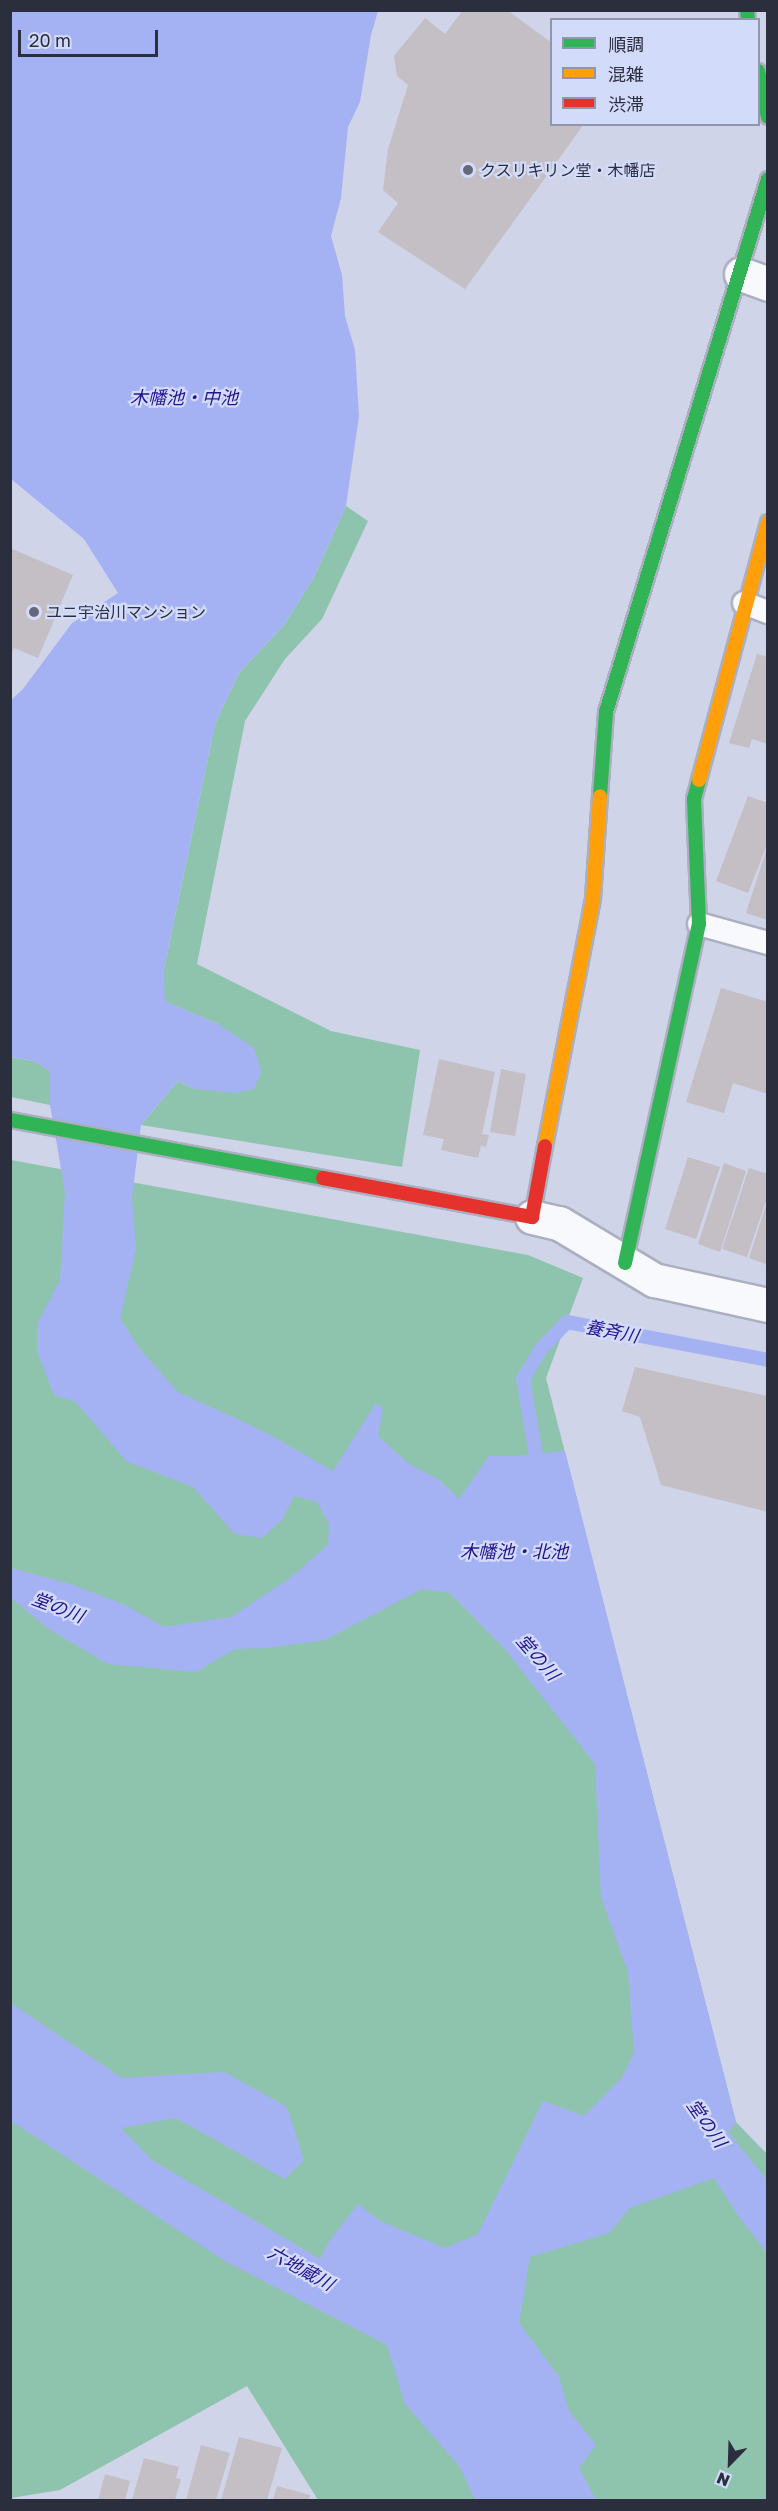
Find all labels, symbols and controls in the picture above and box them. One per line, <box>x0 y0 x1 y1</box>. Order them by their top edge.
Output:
scale bar <box>21 18 160 56</box>
legend <box>550 18 760 126</box>
text: 20 m <box>29 29 71 51</box>
text: 順調 <box>608 33 644 55</box>
text: 混雑 <box>608 63 644 85</box>
text: 渋滞 <box>608 93 644 115</box>
place label: クスリキリン堂・木幡店 <box>480 160 656 180</box>
marker: クスリキリン堂・木幡店 <box>461 163 475 177</box>
water label: 木幡池・中池 <box>130 386 238 408</box>
place label: ユニ宇治川マンション <box>46 602 206 622</box>
marker: ユニ宇治川マンション <box>27 605 41 619</box>
water label: 養斉川 <box>583 1315 641 1347</box>
water label: 木幡池・北池 <box>460 1540 568 1562</box>
water label: 堂の川 <box>29 1587 87 1627</box>
water label: 堂の川 <box>512 1630 564 1684</box>
water label: 堂の川 <box>683 2095 731 2151</box>
water label: 六地蔵川 <box>264 2241 338 2295</box>
north arrow <box>700 2433 760 2493</box>
text: N <box>713 2468 732 2491</box>

